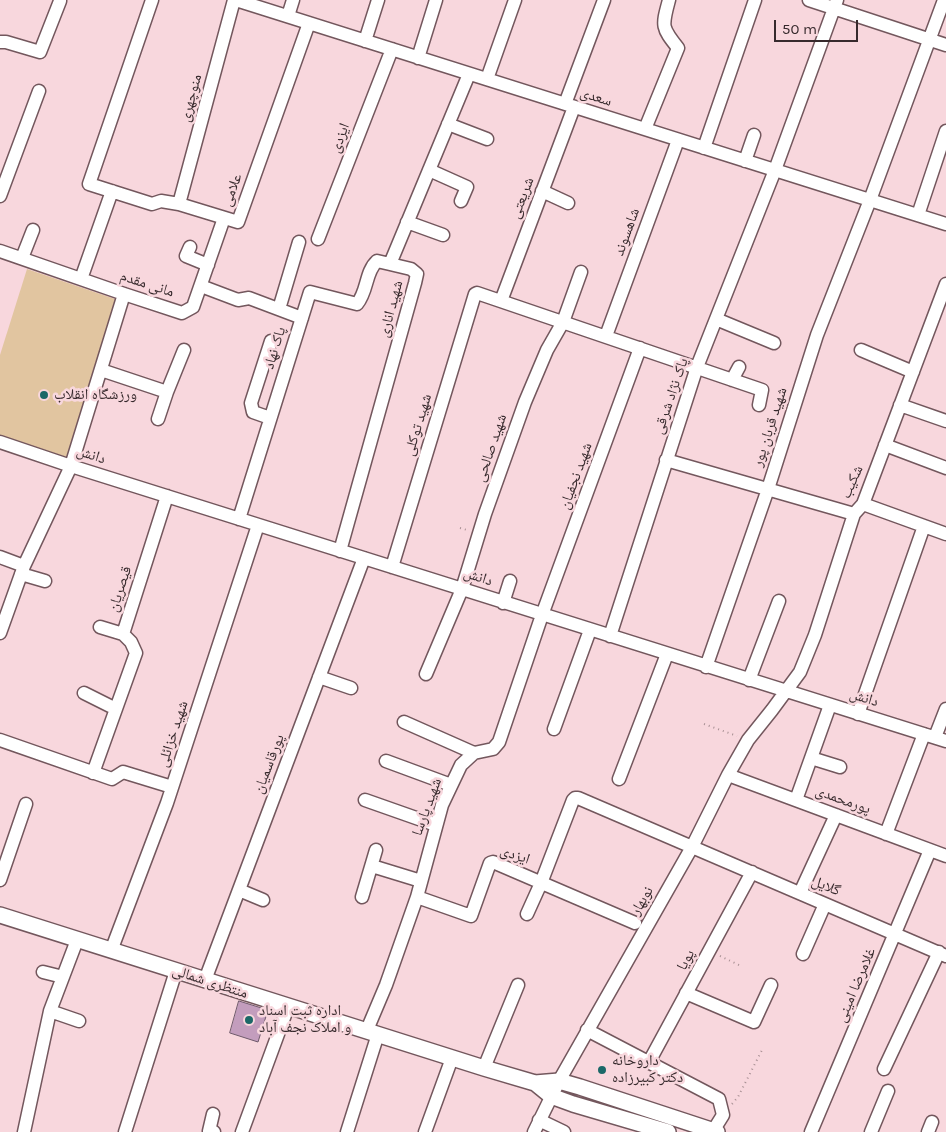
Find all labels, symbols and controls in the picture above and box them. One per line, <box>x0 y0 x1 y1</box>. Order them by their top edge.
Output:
scale bar <box>776 10 860 42</box>
text: 50 m <box>782 20 817 38</box>
street label: منوچهری <box>176 72 206 124</box>
street label: سعدی <box>578 83 614 111</box>
street label: ایزدی <box>326 121 354 155</box>
street label: علامی <box>218 171 246 209</box>
street label: شریعتی <box>506 175 538 221</box>
street label: شاهسوند <box>610 206 644 258</box>
street label: مانی مقدم <box>118 267 176 301</box>
street label: شهید اناری <box>375 279 407 339</box>
street label: پاک نهاد <box>260 325 290 371</box>
street label: پاک نژاد شرقی <box>650 356 692 436</box>
street label: شهید قربان پور <box>749 385 791 469</box>
place label: ورزشگاه انقلاب <box>54 386 137 404</box>
marker: ورزشگاه انقلاب <box>38 389 50 401</box>
street label: شهید توکلی <box>400 392 436 458</box>
street label: شهید صالحی <box>471 412 511 484</box>
street label: شهید نجفیان <box>556 440 596 512</box>
street label: دانش <box>74 442 108 468</box>
street label: شکیب <box>837 463 867 501</box>
street label: قیصریان <box>104 564 136 614</box>
street label: دانش <box>461 564 495 590</box>
street label: دانش <box>847 685 881 711</box>
street label: شهید خزائلی <box>154 698 192 770</box>
street label: پورقاسمیان <box>249 732 289 796</box>
street label: شهید پارسا <box>408 776 446 838</box>
street label: پورمحمدی <box>813 782 873 818</box>
street label: ایزدی <box>498 842 532 868</box>
street label: گلایل <box>809 872 843 900</box>
street label: نوبهار <box>627 883 657 919</box>
street label: غلامرضا امینی <box>832 945 880 1025</box>
street label: پویا <box>673 946 699 974</box>
street label: منتظری شمالی <box>170 961 250 1003</box>
place label: اداره ثبت اسناد و املاک نجف آباد <box>259 1002 351 1037</box>
marker: اداره ثبت اسناد و املاک نجف آباد <box>243 1014 255 1026</box>
place label: داروخانه دکتر کبیرزاده <box>612 1052 683 1087</box>
marker: داروخانه دکتر کبیرزاده <box>596 1064 608 1076</box>

